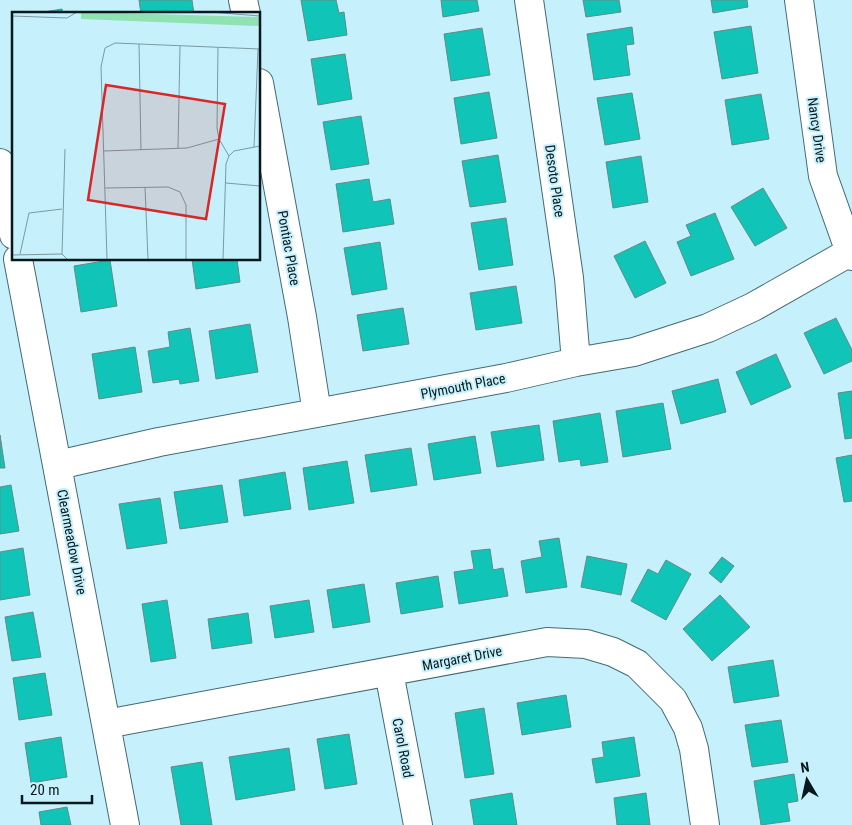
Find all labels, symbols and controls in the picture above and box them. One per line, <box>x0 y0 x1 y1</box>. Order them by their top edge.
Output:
inset map <box>12 12 260 260</box>
street label: Nancy Drive <box>805 96 830 164</box>
street label: Desoto Place <box>542 144 568 219</box>
street label: Pontiac Place <box>275 209 304 287</box>
street label: Plymouth Place <box>419 370 507 402</box>
street label: Clearmeadow Drive <box>54 488 90 596</box>
street label: Margaret Drive <box>421 642 504 674</box>
street label: Carol Road <box>389 717 417 779</box>
north arrow <box>782 755 832 805</box>
text: N <box>799 759 810 776</box>
scale bar <box>22 772 92 804</box>
text: 20 m <box>30 781 60 799</box>

